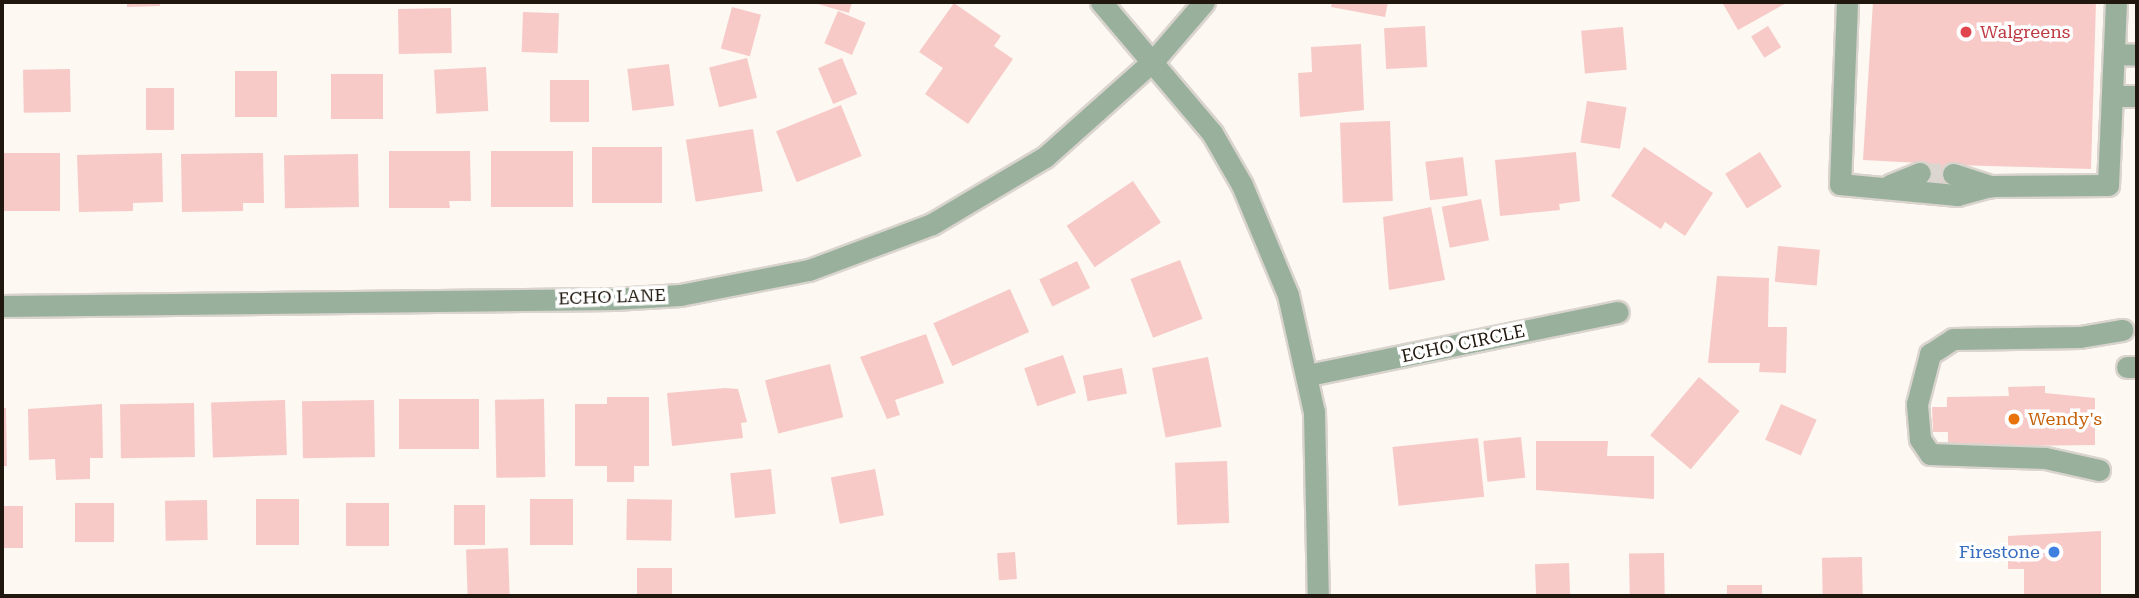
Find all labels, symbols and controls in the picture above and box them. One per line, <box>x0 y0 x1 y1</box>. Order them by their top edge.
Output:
place label: Walgreens <box>1980 21 2070 43</box>
marker: Walgreens <box>1958 24 1974 40</box>
street label: ECHO LANE <box>558 284 666 310</box>
street label: ECHO CIRCLE <box>1399 320 1527 368</box>
place label: Wendy's <box>2028 408 2102 430</box>
marker: Wendy's <box>2006 411 2022 427</box>
place label: Firestone <box>1959 541 2040 563</box>
marker: Firestone <box>2046 544 2062 560</box>

